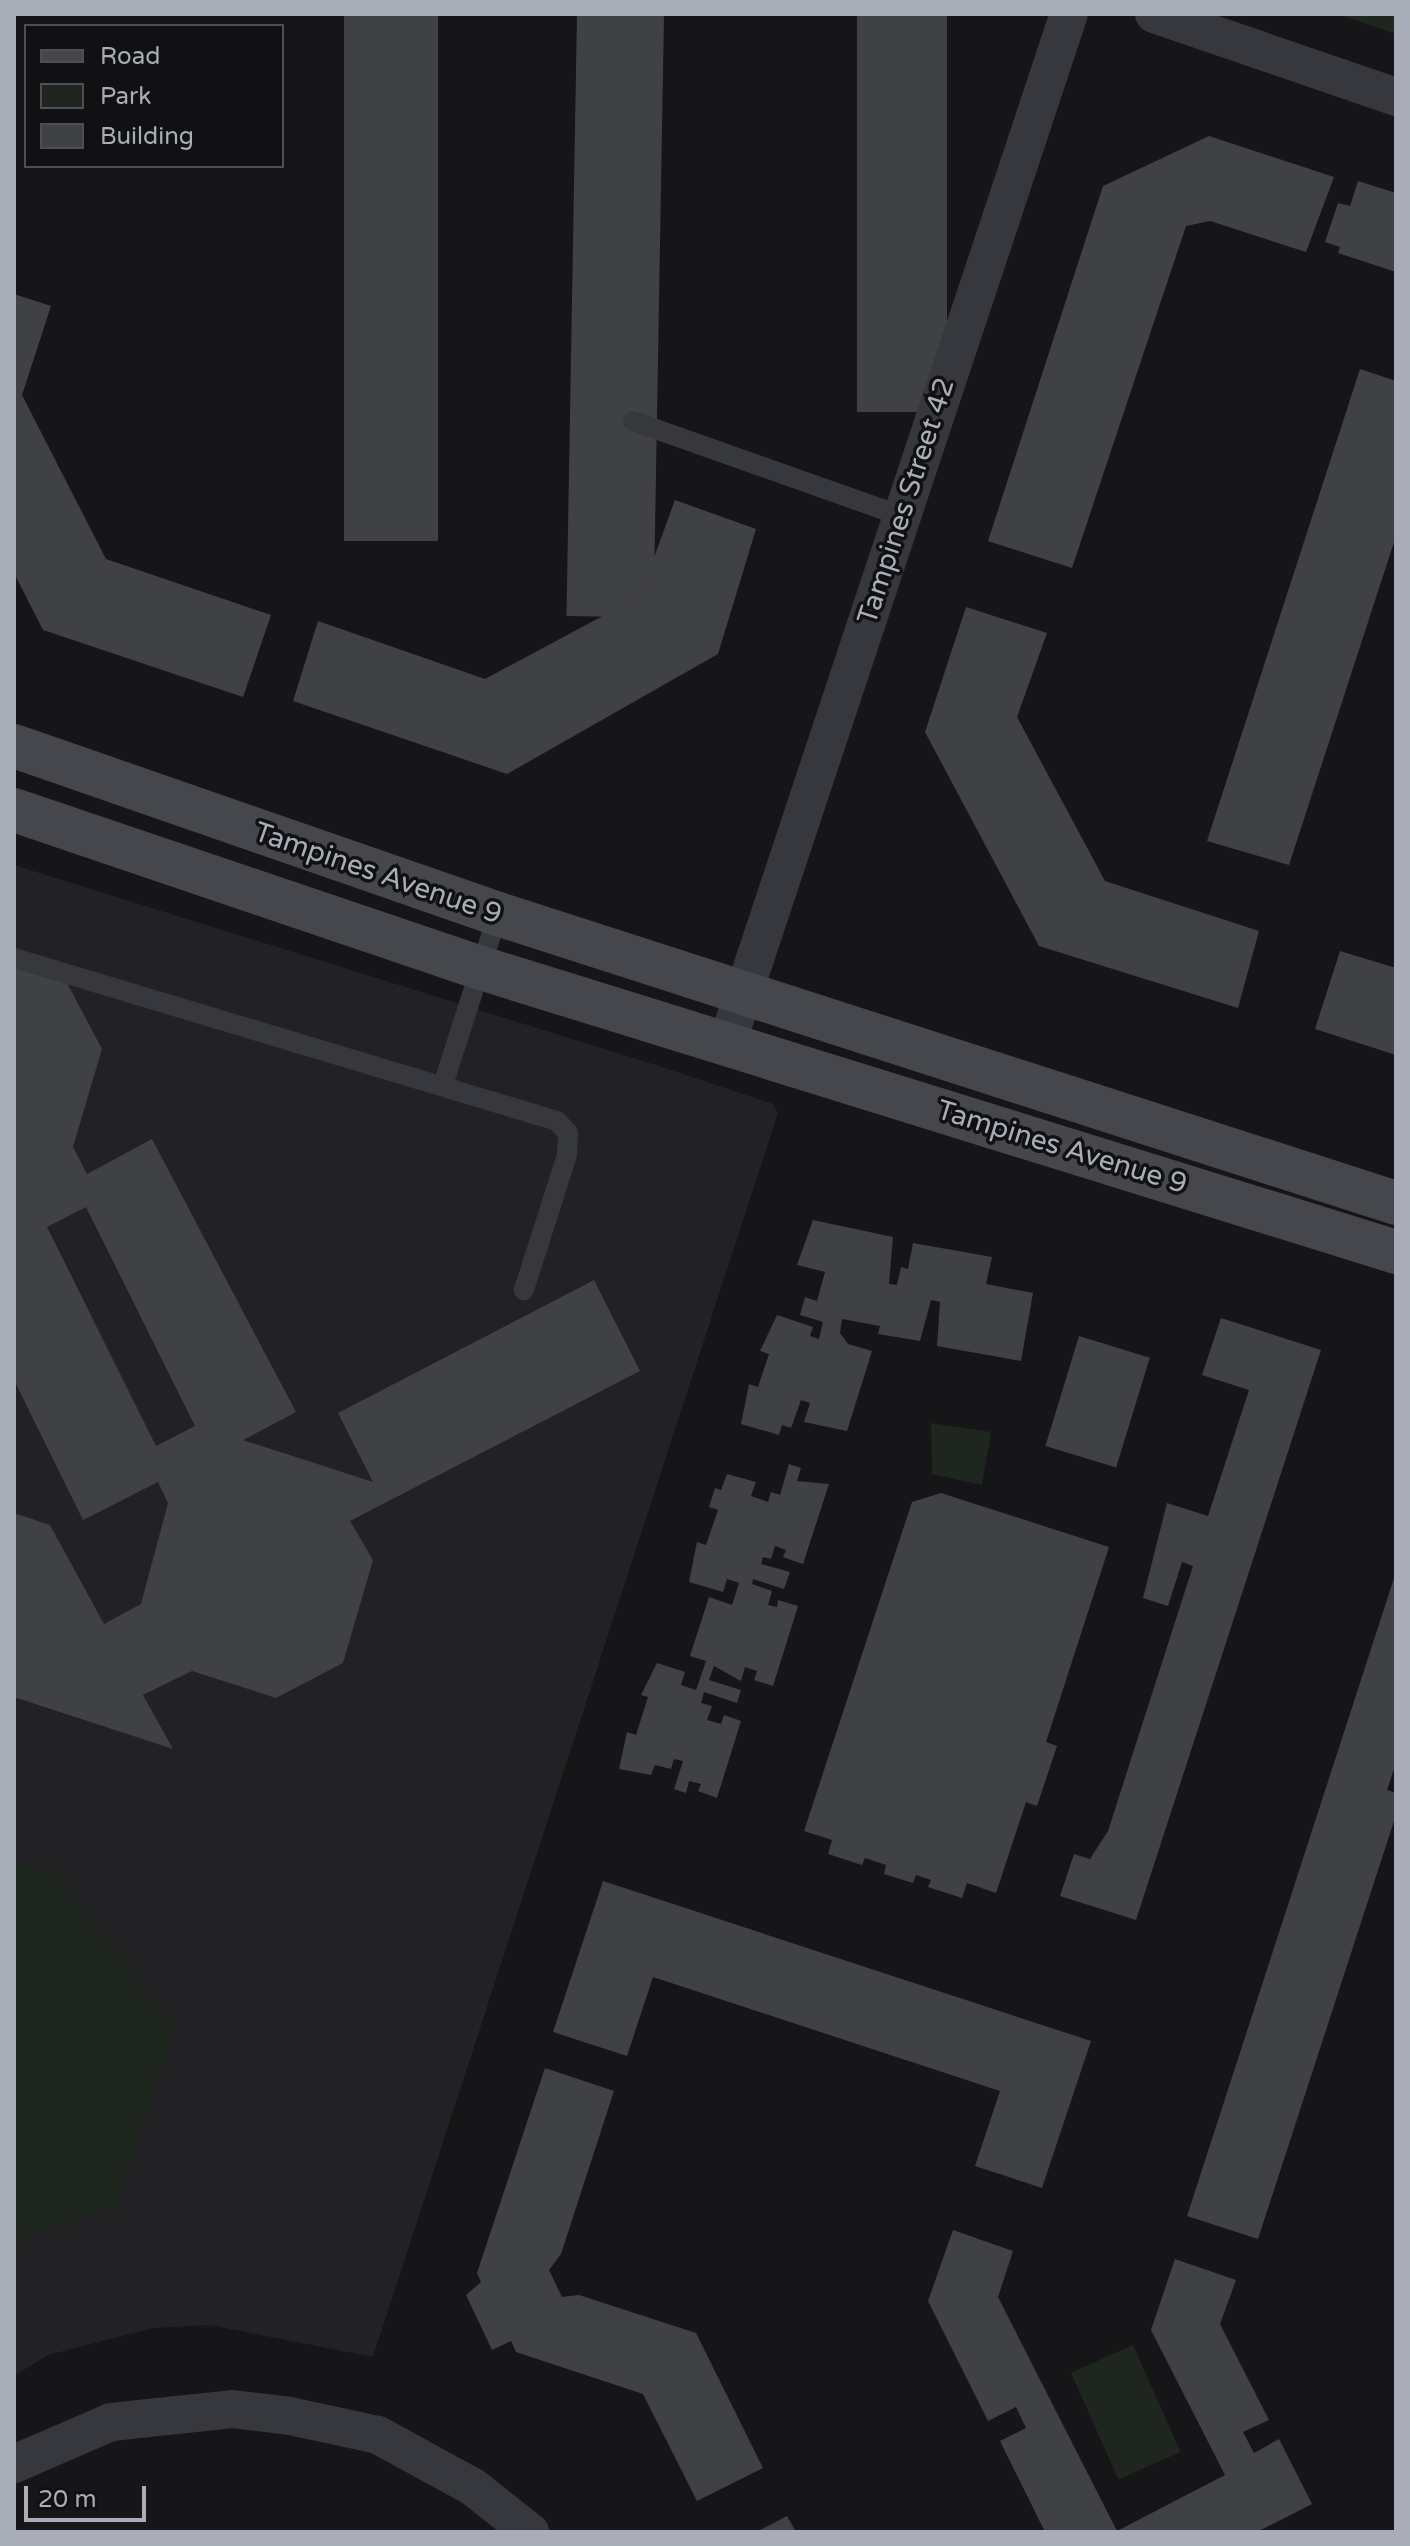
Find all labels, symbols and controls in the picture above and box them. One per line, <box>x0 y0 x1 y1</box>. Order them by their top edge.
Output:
legend <box>24 24 284 168</box>
text: Road <box>100 42 160 71</box>
text: Park <box>100 82 151 111</box>
text: Building <box>100 122 194 151</box>
street label: Tampines Street 42 <box>850 374 962 628</box>
street label: Tampines Avenue 9 <box>250 815 506 931</box>
street label: Tampines Avenue 9 <box>933 1093 1191 1201</box>
scale bar <box>28 2470 150 2520</box>
text: 20 m <box>38 2485 96 2514</box>

